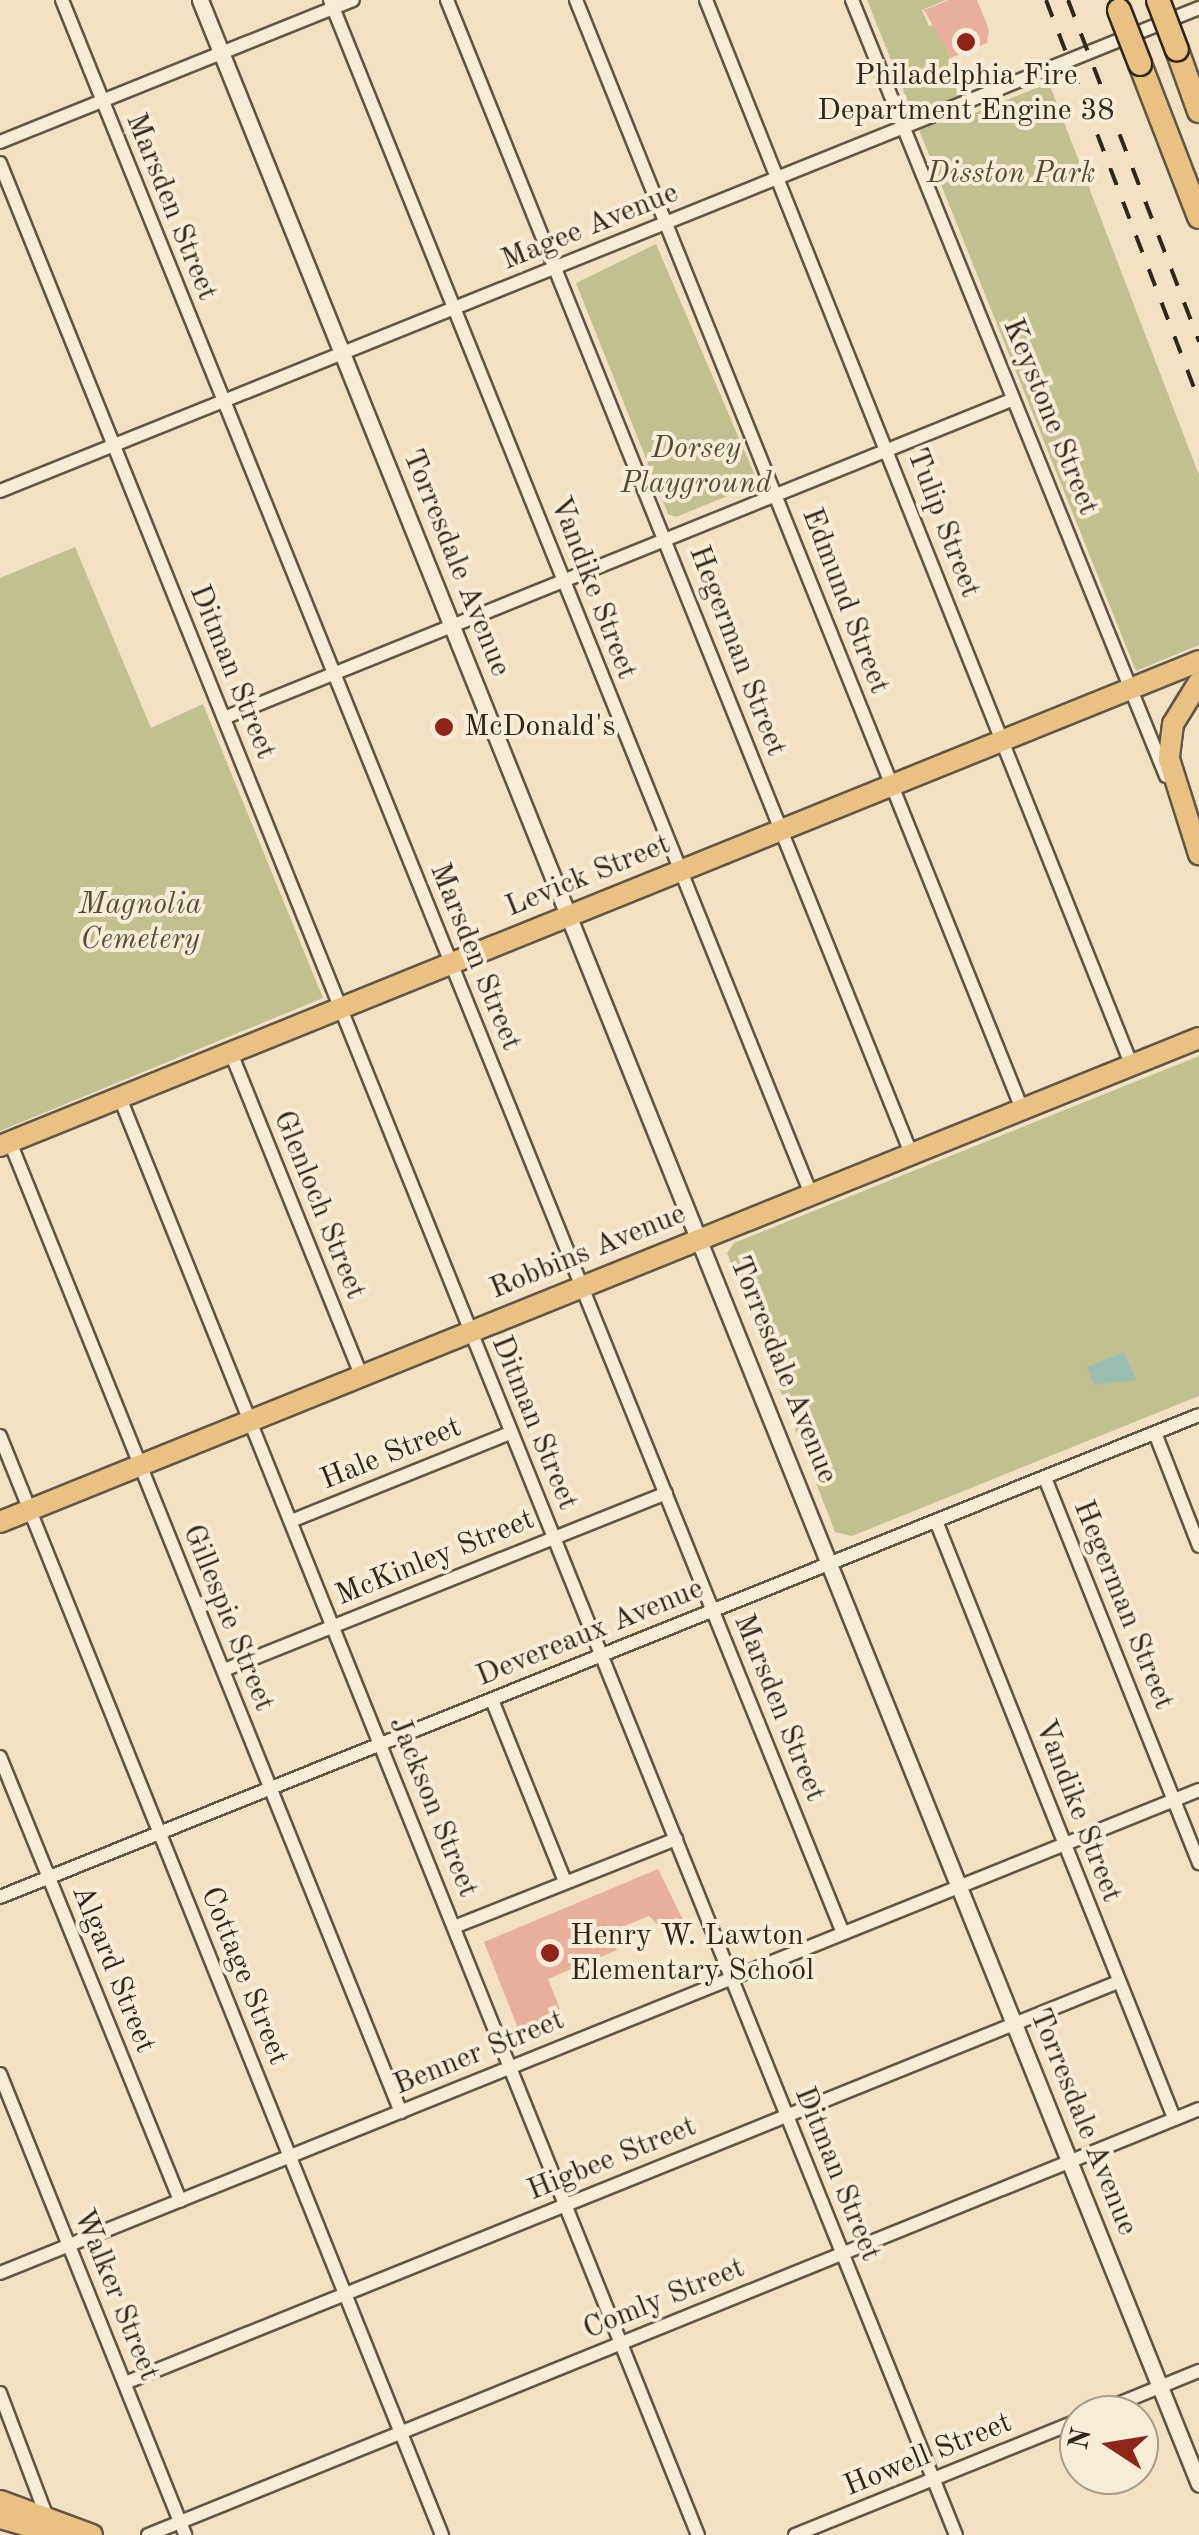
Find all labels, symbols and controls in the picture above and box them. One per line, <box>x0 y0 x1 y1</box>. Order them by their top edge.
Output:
marker: Philadelphia Fire Department Engine 38 <box>955 31 977 53</box>
place label: Philadelphia Fire Department Engine 38 <box>817 58 1115 128</box>
street label: Marsden Street <box>117 108 225 306</box>
park label: Disston Park <box>927 156 1095 192</box>
street label: Magee Avenue <box>496 175 684 279</box>
street label: Keystone Street <box>994 314 1106 520</box>
park label: Dorsey Playground <box>620 431 772 502</box>
street label: Tulip Street <box>898 443 988 603</box>
street label: Torresdale Avenue <box>394 444 518 682</box>
street label: Vandike Street <box>542 492 644 684</box>
street label: Edmund Street <box>793 503 897 699</box>
street label: Hegerman Street <box>680 541 794 761</box>
street label: Ditman Street <box>181 580 283 764</box>
place label: McDonald's <box>464 709 615 745</box>
marker: McDonald's <box>433 716 455 738</box>
street label: Levick Street <box>500 827 676 925</box>
street label: Marsden Street <box>421 858 529 1056</box>
park label: Magnolia Cemetery <box>78 887 202 958</box>
street label: Glenloch Street <box>265 1106 373 1304</box>
street label: Robbins Avenue <box>485 1196 691 1308</box>
street label: Torresdale Avenue <box>721 1251 845 1489</box>
street label: Ditman Street <box>483 1331 585 1515</box>
street label: Hale Street <box>316 1410 466 1498</box>
street label: Hegerman Street <box>1065 1495 1181 1715</box>
street label: McKinley Street <box>330 1502 540 1614</box>
street label: Gillespie Street <box>174 1519 282 1717</box>
street label: Devereaux Avenue <box>471 1571 709 1695</box>
street label: Marsden Street <box>725 1609 833 1807</box>
street label: Jackson Street <box>380 1711 486 1903</box>
street label: Vandike Street <box>1027 1715 1129 1907</box>
street label: Algard Street <box>63 1880 163 2058</box>
street label: Cottage Street <box>192 1882 296 2070</box>
place label: Henry W. Lawton Elementary School <box>570 1918 814 1988</box>
marker: Henry W. Lawton Elementary School <box>539 1942 561 1964</box>
street label: Benner Street <box>388 2002 570 2104</box>
street label: Torresdale Avenue <box>1021 2003 1145 2241</box>
street label: Ditman Street <box>786 2082 888 2266</box>
street label: Higbee Street <box>522 2109 702 2209</box>
street label: Walker Street <box>65 2204 167 2386</box>
street label: Comly Street <box>578 2250 750 2348</box>
north arrow <box>1059 2395 1159 2495</box>
street label: Howell Street <box>839 2405 1017 2505</box>
text: N <box>1066 2426 1098 2453</box>

